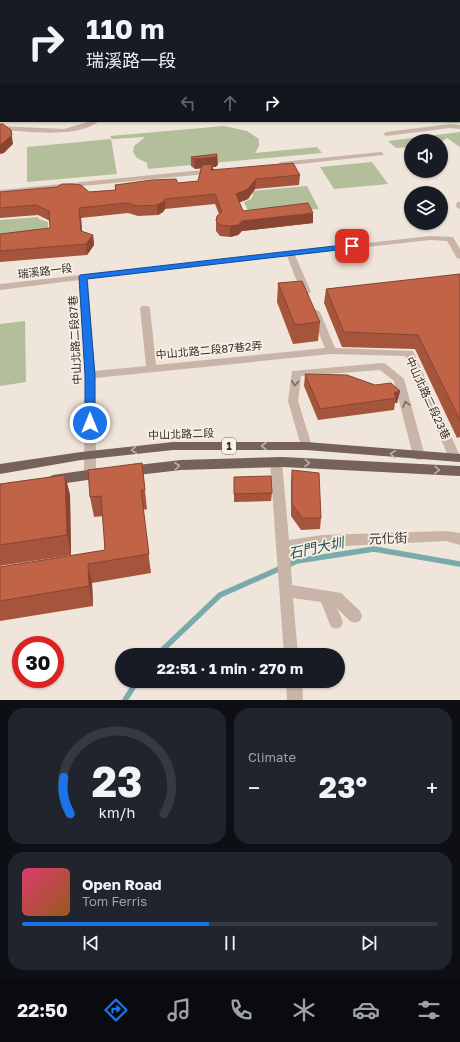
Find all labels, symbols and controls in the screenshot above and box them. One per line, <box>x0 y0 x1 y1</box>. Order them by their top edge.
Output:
text: 110 m <box>86 12 165 45</box>
icon: right <box>20 16 72 68</box>
text: 瑞溪路一段 <box>86 49 176 71</box>
icon: left <box>177 92 199 114</box>
icon: ahead <box>219 92 241 114</box>
icon: right <box>261 92 283 114</box>
map controls <box>404 134 448 230</box>
button: sound <box>404 134 448 178</box>
button: layers <box>404 186 448 230</box>
pin <box>335 229 369 263</box>
icon: arrive <box>341 235 363 257</box>
street label: 瑞溪路一段 <box>17 261 73 280</box>
street label: 中山北路二段87巷 <box>66 295 83 385</box>
street label: 中山北路二段87巷2弄 <box>155 338 263 361</box>
street label: 中山北路二段23巷 <box>404 354 453 441</box>
one-way arrow <box>290 380 299 386</box>
one-way arrow <box>402 401 410 408</box>
position arrow <box>69 402 111 444</box>
street label: 中山北路二段 <box>148 426 214 441</box>
road number: 1 <box>222 438 236 454</box>
one-way arrow <box>261 442 267 450</box>
one-way arrow <box>131 445 137 454</box>
one-way arrow <box>390 449 396 458</box>
one-way arrow <box>304 459 310 468</box>
one-way arrow <box>174 461 180 470</box>
one-way arrow <box>434 466 440 474</box>
street label: 元化街 <box>368 529 408 547</box>
water label: 石門大圳 <box>287 533 347 562</box>
speed limit sign: 30 <box>12 636 64 688</box>
text: 22:51 · 1 min · 270 m <box>157 659 303 677</box>
text: Climate <box>248 749 296 765</box>
text: 23 <box>92 756 142 806</box>
text: 23° <box>319 769 367 805</box>
text: − <box>248 774 260 801</box>
text: + <box>426 774 438 801</box>
text: km/h <box>99 804 135 821</box>
text: Open Road <box>82 875 162 893</box>
text: Tom Ferris <box>82 893 147 909</box>
icon: previous <box>80 932 102 954</box>
icon: pause <box>219 932 241 954</box>
icon: next <box>358 932 380 954</box>
icon: directions <box>102 996 130 1024</box>
icon: music <box>165 996 193 1024</box>
icon: phone <box>227 996 255 1024</box>
icon: climate <box>290 996 318 1024</box>
icon: car <box>352 996 380 1024</box>
icon: filters <box>415 996 443 1024</box>
text: 22:50 <box>17 999 68 1021</box>

